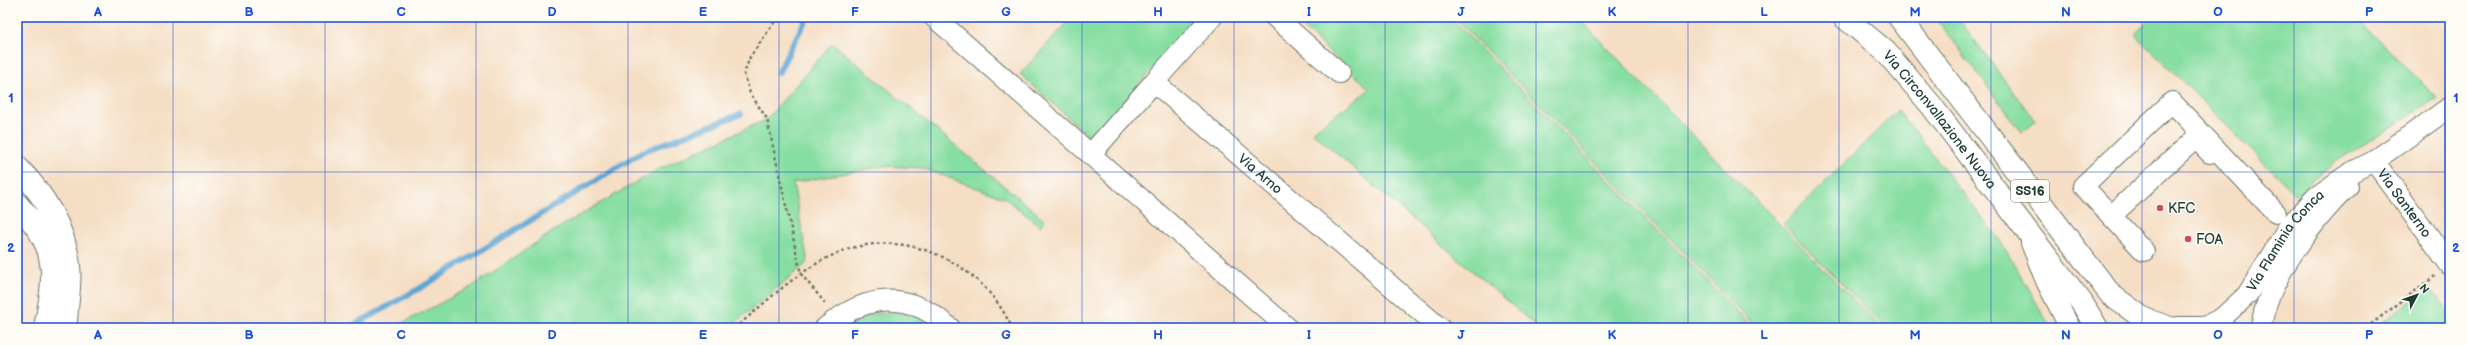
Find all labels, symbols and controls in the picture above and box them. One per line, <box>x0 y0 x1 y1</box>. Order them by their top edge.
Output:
text: A <box>93 4 102 20</box>
text: B <box>244 4 254 20</box>
text: C <box>396 4 406 20</box>
text: D <box>547 4 557 20</box>
text: E <box>699 4 708 20</box>
text: F <box>851 4 859 20</box>
text: G <box>1001 4 1011 20</box>
text: H <box>1153 4 1163 20</box>
text: I <box>1307 4 1311 20</box>
text: J <box>1457 4 1465 20</box>
text: K <box>1608 4 1617 20</box>
text: L <box>1760 4 1768 20</box>
text: M <box>1909 4 1921 20</box>
text: N <box>2061 4 2071 20</box>
text: O <box>2213 4 2223 20</box>
text: P <box>2365 4 2374 20</box>
street label: Via Circonvallazione Nuova <box>1880 47 2000 192</box>
text: 1 <box>8 90 14 106</box>
text: 1 <box>2453 90 2459 106</box>
street label: Via Arno <box>1235 150 1286 197</box>
street label: Via Santerno <box>2374 165 2435 241</box>
road number: SS16 <box>2011 180 2049 202</box>
street label: Via Flaminia Conca <box>2243 186 2327 294</box>
place label: KFC <box>2168 200 2195 217</box>
marker: KFC <box>2155 203 2165 213</box>
place label: FOA <box>2196 231 2224 248</box>
marker: FOA <box>2183 234 2193 244</box>
text: 2 <box>7 240 15 256</box>
text: 2 <box>2452 240 2460 256</box>
north arrow <box>2397 275 2437 315</box>
text: N <box>2417 281 2432 296</box>
text: A <box>93 327 102 343</box>
text: B <box>244 327 254 343</box>
text: C <box>396 327 406 343</box>
text: D <box>547 327 557 343</box>
text: E <box>699 327 708 343</box>
text: F <box>851 327 859 343</box>
text: G <box>1001 327 1011 343</box>
text: H <box>1153 327 1163 343</box>
text: I <box>1307 327 1311 343</box>
text: J <box>1457 327 1465 343</box>
text: K <box>1608 327 1617 343</box>
text: L <box>1760 327 1768 343</box>
text: M <box>1909 327 1921 343</box>
text: N <box>2061 327 2071 343</box>
text: O <box>2213 327 2223 343</box>
text: P <box>2365 327 2374 343</box>

